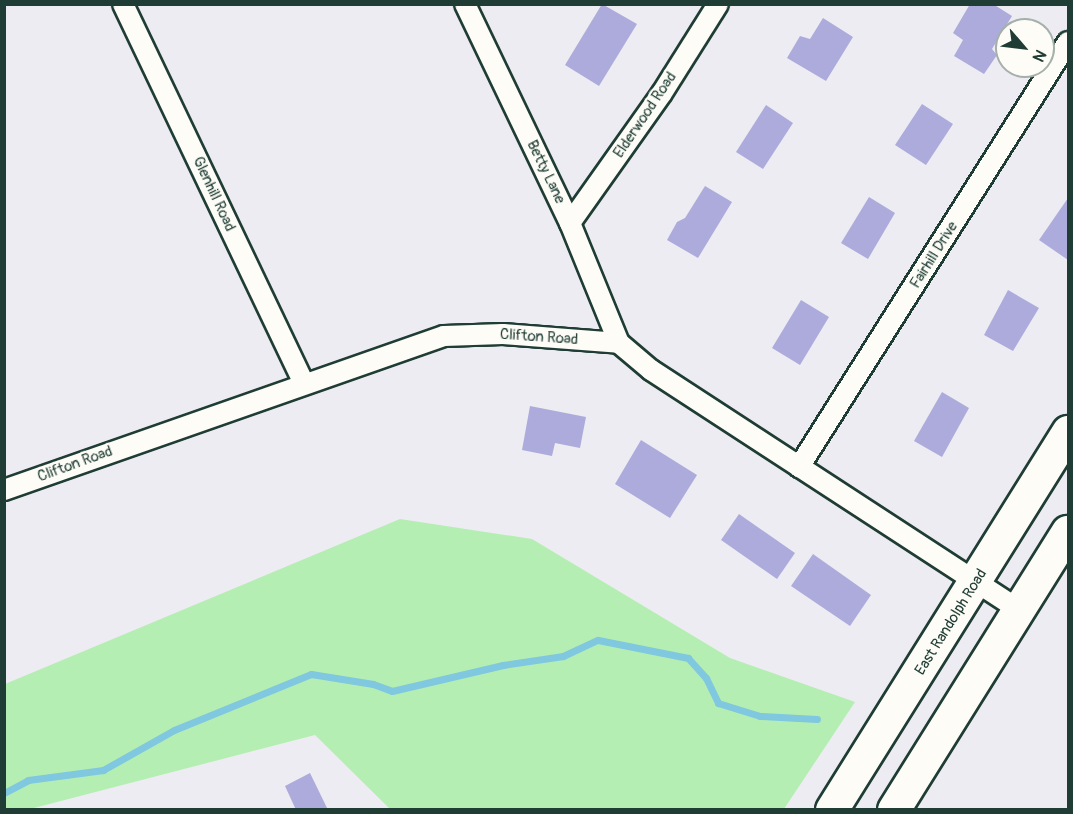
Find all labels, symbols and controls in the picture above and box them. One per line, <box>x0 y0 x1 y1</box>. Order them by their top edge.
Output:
north arrow <box>995 18 1055 78</box>
text: N <box>1028 46 1051 65</box>
street label: Elderwood Road <box>610 69 680 161</box>
street label: Betty Lane <box>523 137 569 207</box>
street label: Glenhill Road <box>189 154 239 234</box>
street label: Fairhill Drive <box>906 218 962 292</box>
street label: Clifton Road <box>499 325 579 349</box>
street label: Clifton Road <box>35 442 115 486</box>
street label: East Randolph Road <box>911 566 991 678</box>

